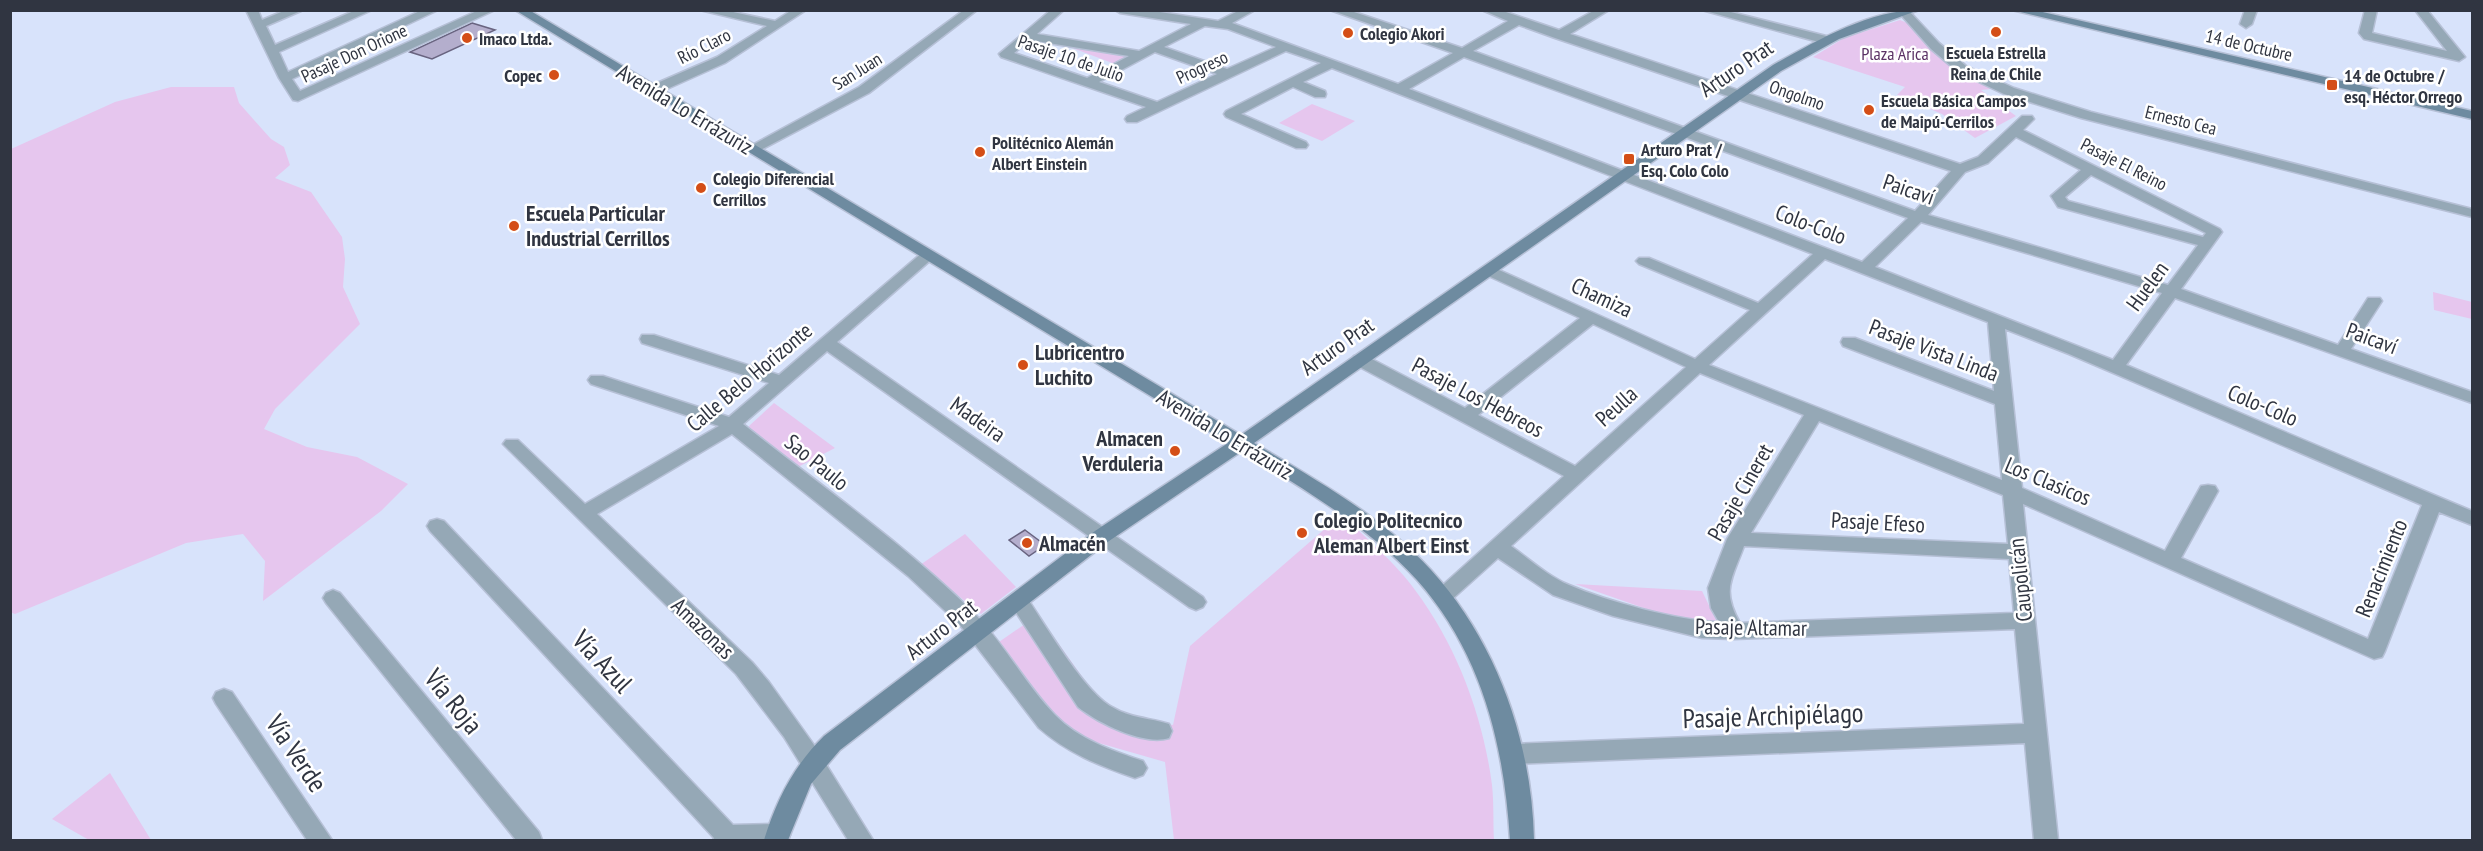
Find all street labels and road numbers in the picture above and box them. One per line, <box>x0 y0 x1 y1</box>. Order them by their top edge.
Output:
street label: Pasaje Don Orione <box>297 18 411 88</box>
street label: Río Claro <box>674 23 735 69</box>
street label: 14 de Octubre <box>2203 24 2295 66</box>
street label: Pasaje 10 de Julio <box>1015 29 1127 87</box>
street label: Arturo Prat <box>1694 33 1778 103</box>
street label: Progreso <box>1173 45 1232 89</box>
street label: San Juan <box>828 47 886 95</box>
street label: Avenida Lo Errázuriz <box>612 57 758 161</box>
street label: Ongolmo <box>1766 75 1828 115</box>
street label: Ernesto Cea <box>2143 100 2219 140</box>
street label: Pasaje El Reino <box>2077 132 2171 196</box>
street label: Paicaví <box>1879 167 1939 211</box>
street label: Colo-Colo <box>1772 198 1850 250</box>
street label: Huelen <box>2120 256 2174 316</box>
street label: Chamiza <box>1567 271 1637 323</box>
street label: Arturo Prat <box>1295 311 1379 381</box>
street label: Pasaje Vista Linda <box>1865 313 2003 387</box>
street label: Calle Belo Horizonte <box>681 316 817 438</box>
street label: Paicaví <box>2342 316 2402 360</box>
street label: Pasaje Los Hebreos <box>1407 351 1549 443</box>
street label: Colo-Colo <box>2224 378 2302 432</box>
street label: Peulla <box>1589 380 1643 432</box>
street label: Avenida Lo Errázuriz <box>1152 382 1298 486</box>
street label: Madeira <box>945 390 1011 448</box>
street label: Sao Paulo <box>779 428 855 496</box>
street label: Pasaje Cineret <box>1701 438 1779 546</box>
street label: Los Clasicos <box>2001 450 2095 512</box>
street label: Pasaje Efeso <box>1830 506 1926 538</box>
street label: Renacimiento <box>2349 515 2413 621</box>
street label: Caupolicán <box>2002 537 2038 623</box>
street label: Amazonas <box>666 591 740 665</box>
street label: Arturo Prat <box>900 592 982 666</box>
street label: Pasaje Altamar <box>1695 612 1807 642</box>
street label: Vía Azul <box>565 622 641 700</box>
street label: Vía Roja <box>417 661 491 740</box>
street label: Pasaje Archipiélago <box>1682 695 1864 735</box>
street label: Vía Verde <box>258 707 335 798</box>

